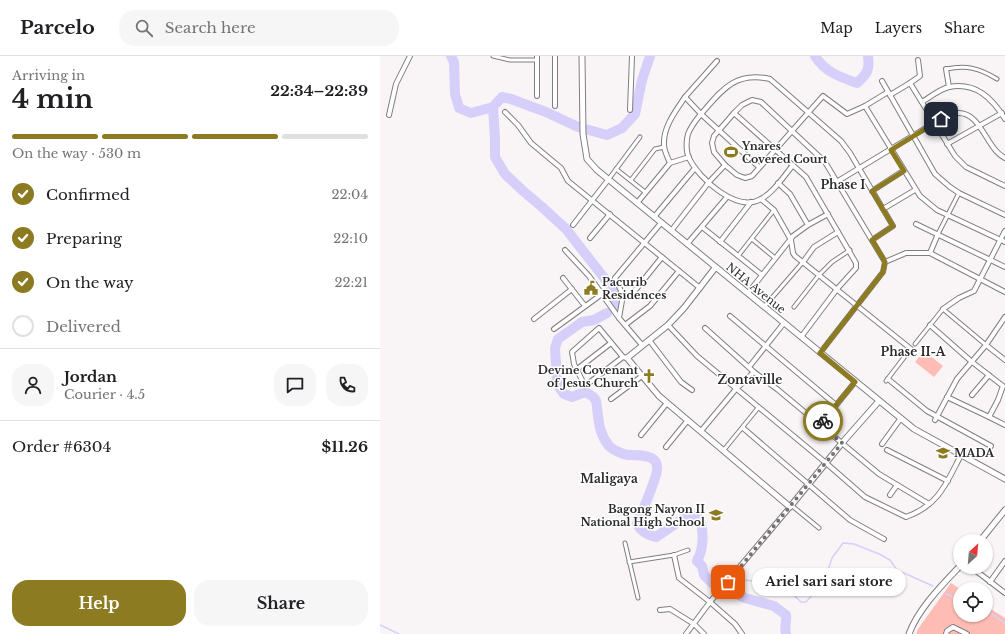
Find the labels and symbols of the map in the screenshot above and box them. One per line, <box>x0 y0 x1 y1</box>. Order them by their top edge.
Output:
pin <box>924 102 958 136</box>
place label: Ynares Covered Court <box>741 139 828 166</box>
sports icon: Ynares Covered Court <box>723 144 739 160</box>
district label: Phase I <box>820 177 866 192</box>
street label: NHA Avenue <box>723 260 789 316</box>
place label: Pacurib Residences <box>602 275 666 302</box>
public building icon: Pacurib Residences <box>583 280 599 296</box>
district label: Phase II-A <box>881 344 947 359</box>
place label: Devine Covenant of Jesus Church <box>538 363 639 390</box>
church icon: Devine Covenant of Jesus Church <box>641 368 657 384</box>
district label: Zontaville <box>718 372 782 387</box>
courier <box>803 401 843 441</box>
school or university icon: MADA <box>935 445 951 461</box>
place label: MADA <box>954 446 995 460</box>
district label: Maligaya <box>580 471 638 486</box>
place label: Bagong Nayon II National High School <box>581 502 705 529</box>
school or university icon: Bagong Nayon II National High School <box>708 507 724 523</box>
north arrow <box>953 534 993 574</box>
pin <box>711 565 745 599</box>
callout: Ariel sari sari store <box>752 568 906 596</box>

